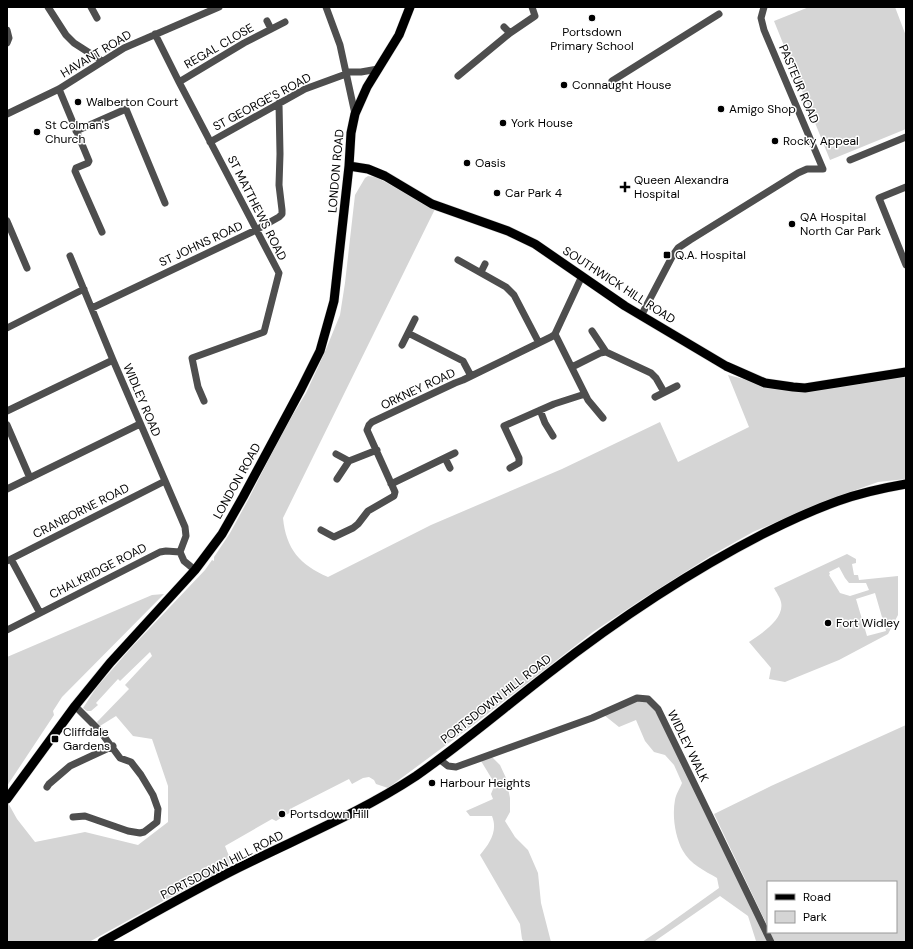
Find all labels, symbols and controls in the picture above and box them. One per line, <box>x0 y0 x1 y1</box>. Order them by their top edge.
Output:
marker: Portsdown Primary School <box>587 13 597 23</box>
street label: REGAL CLOSE <box>181 20 257 72</box>
place label: Portsdown Primary School <box>550 24 634 54</box>
street label: HAVANT ROAD <box>58 27 134 81</box>
street label: PASTEUR ROAD <box>775 42 823 126</box>
street label: ST GEORGE'S ROAD <box>210 69 314 135</box>
place label: Connaught House <box>572 77 672 93</box>
marker: Connaught House <box>559 80 569 90</box>
place label: Walberton Court <box>86 94 179 110</box>
marker: Walberton Court <box>73 97 83 107</box>
place label: Amigo Shop <box>729 101 796 117</box>
marker: Amigo Shop <box>716 104 726 114</box>
place label: York House <box>511 115 573 131</box>
place label: St Colman's Church <box>45 117 110 147</box>
marker: York House <box>498 118 508 128</box>
marker: St Colman's Church <box>32 127 42 137</box>
street label: LONDON ROAD <box>324 128 348 214</box>
place label: Rocky Appeal <box>783 133 859 149</box>
marker: Rocky Appeal <box>770 136 780 146</box>
street label: ST MATTHEWS ROAD <box>224 153 290 263</box>
place label: Oasis <box>475 155 506 171</box>
marker: Oasis <box>462 158 472 168</box>
place label: Queen Alexandra Hospital <box>634 172 729 202</box>
marker: Queen Alexandra Hospital <box>619 181 631 193</box>
place label: Car Park 4 <box>505 185 562 201</box>
marker: Car Park 4 <box>492 188 502 198</box>
place label: QA Hospital North Car Park <box>800 209 881 239</box>
street label: ST JOHNS ROAD <box>157 218 245 270</box>
marker: QA Hospital North Car Park <box>787 219 797 229</box>
street label: SOUTHWICK HILL ROAD <box>560 243 678 327</box>
place label: Q.A. Hospital <box>675 247 746 263</box>
marker: Q.A. Hospital <box>662 250 672 260</box>
street label: WIDLEY ROAD <box>119 361 165 439</box>
street label: ORKNEY ROAD <box>378 365 458 413</box>
street label: LONDON ROAD <box>210 440 264 522</box>
street label: CRANBORNE ROAD <box>30 480 132 542</box>
street label: CHALKRIDGE ROAD <box>47 539 149 603</box>
place label: Fort Widley <box>836 615 900 631</box>
marker: Fort Widley <box>823 618 833 628</box>
street label: PORTSDOWN HILL ROAD <box>437 651 555 747</box>
street label: WIDLEY WALK <box>664 707 712 785</box>
place label: Cliffdale Gardens <box>63 724 110 754</box>
marker: Cliffdale Gardens <box>50 734 60 744</box>
place label: Harbour Heights <box>440 775 530 791</box>
marker: Harbour Heights <box>427 778 437 788</box>
place label: Portsdown Hill <box>290 806 369 822</box>
marker: Portsdown Hill <box>277 809 287 819</box>
street label: PORTSDOWN HILL ROAD <box>158 827 286 903</box>
legend <box>767 881 897 933</box>
text: Road <box>803 889 831 905</box>
text: Park <box>803 909 827 925</box>

